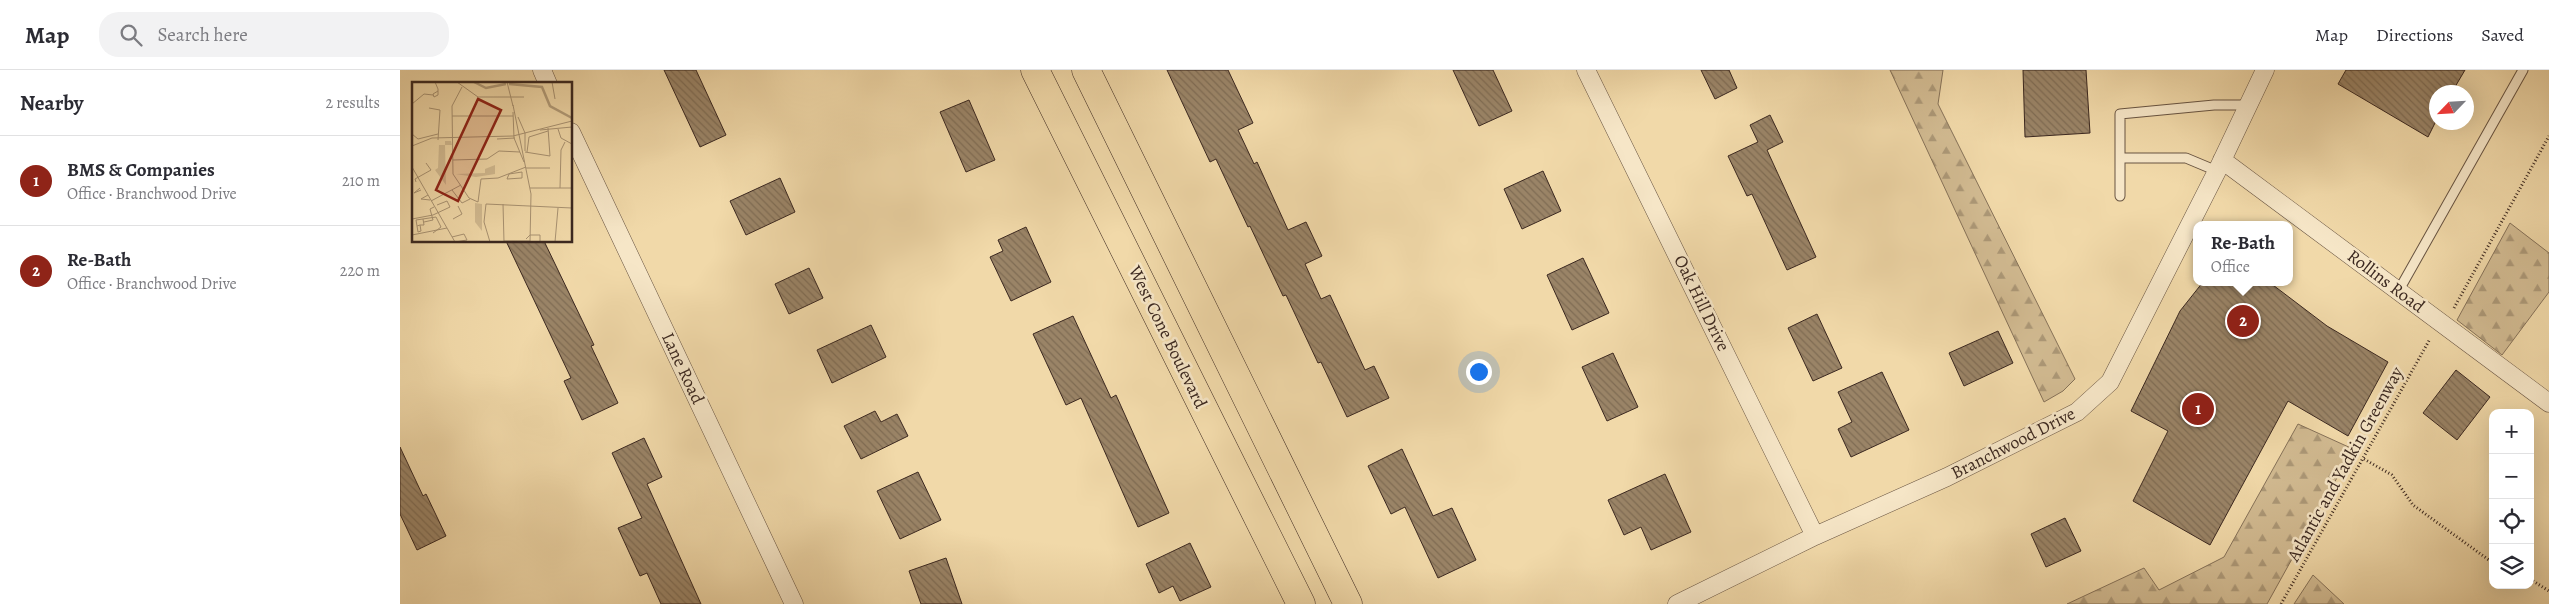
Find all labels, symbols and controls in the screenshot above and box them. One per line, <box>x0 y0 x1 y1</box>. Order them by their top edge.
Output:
search box <box>99 12 449 57</box>
text: Map <box>25 19 69 51</box>
icon: search <box>117 21 145 49</box>
text: Search here <box>157 22 248 48</box>
text: Map <box>2315 23 2348 47</box>
text: Directions <box>2376 23 2453 47</box>
text: Saved <box>2481 23 2524 47</box>
inset map <box>412 82 572 242</box>
north arrow <box>2429 85 2474 130</box>
text: Nearby <box>20 89 83 117</box>
text: 2 results <box>325 92 380 114</box>
text: BMS & Companies <box>67 157 215 183</box>
text: 1 <box>33 170 39 192</box>
text: 210 m <box>342 170 380 192</box>
text: Office · Branchwood Drive <box>67 183 237 205</box>
popup <box>2193 221 2293 286</box>
text: Re-Bath <box>2211 230 2275 256</box>
street label: Rollins Road <box>2342 244 2430 318</box>
text: Re-Bath <box>67 247 131 273</box>
street label: Oak Hill Drive <box>1668 251 1736 355</box>
text: Office <box>2211 256 2250 278</box>
text: 2 <box>32 260 40 282</box>
text: 220 m <box>340 260 380 282</box>
street label: West Cone Boulevard <box>1123 261 1213 413</box>
text: Office · Branchwood Drive <box>67 273 237 295</box>
pin: 2 <box>2227 302 2259 340</box>
street label: Lane Road <box>656 328 710 408</box>
your location <box>1466 359 1492 385</box>
street label: Atlantic and Yadkin Greenway <box>2281 361 2409 567</box>
pin: 1 <box>2182 390 2214 428</box>
street label: Branchwood Drive <box>1947 401 2079 485</box>
map controls <box>2489 409 2534 589</box>
button: + <box>2489 409 2534 454</box>
button: − <box>2489 454 2534 499</box>
button: locate <box>2489 499 2534 544</box>
button: layers <box>2489 544 2534 589</box>

